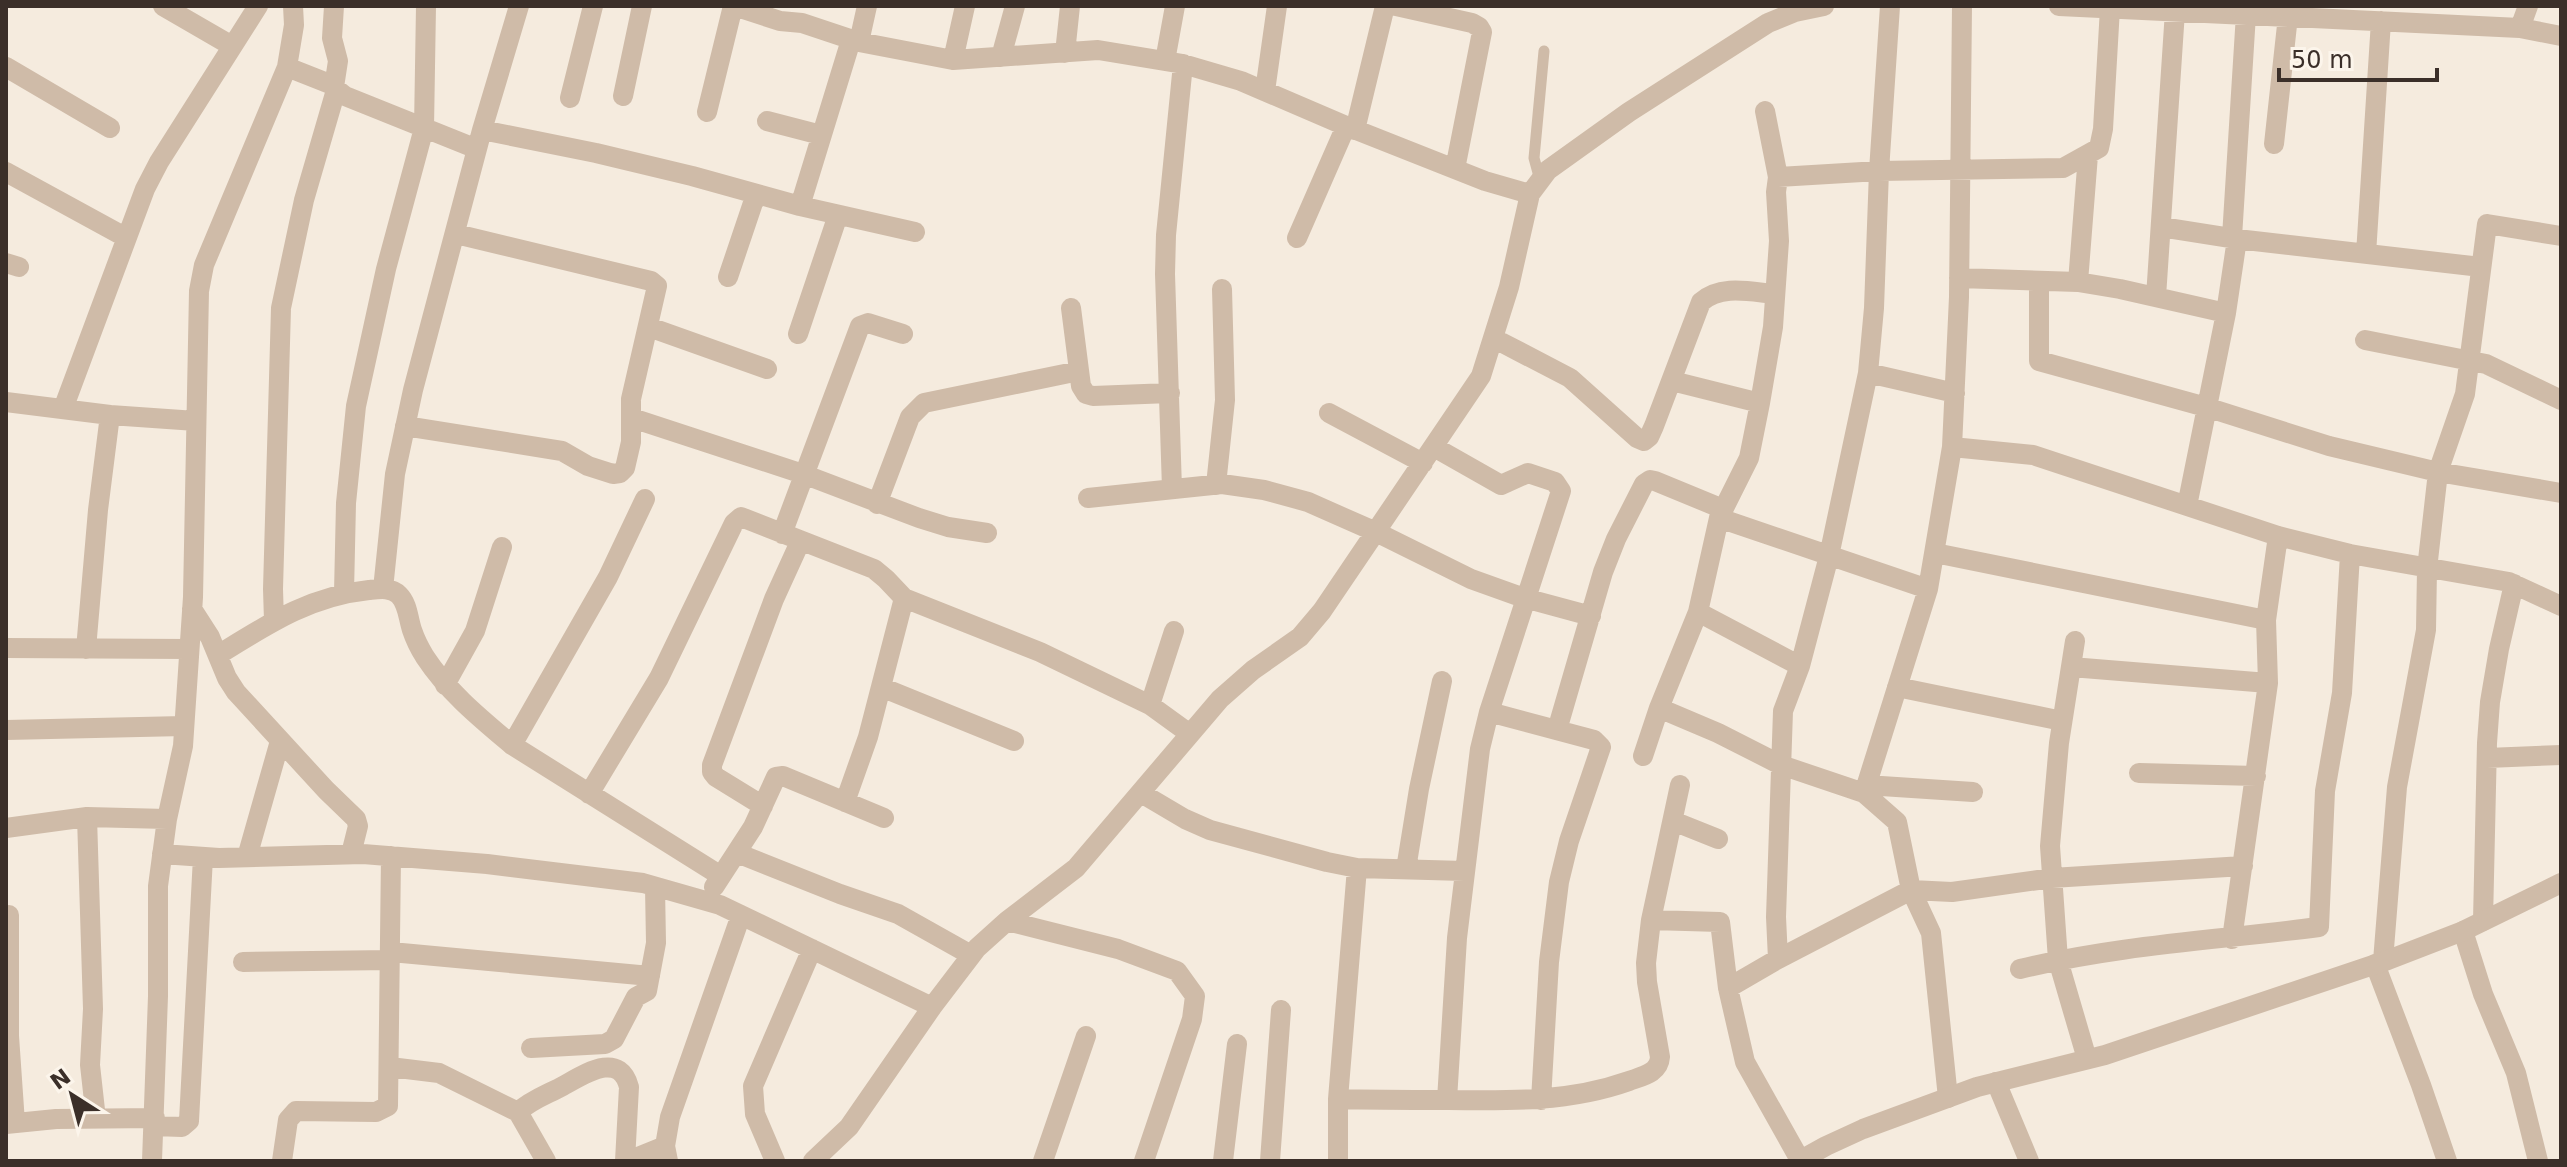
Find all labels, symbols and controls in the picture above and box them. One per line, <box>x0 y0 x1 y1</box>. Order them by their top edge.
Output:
scale bar <box>2279 32 2437 82</box>
text: 50 m <box>2291 46 2353 74</box>
north arrow <box>32 1055 112 1135</box>
text: N <box>46 1064 75 1095</box>

